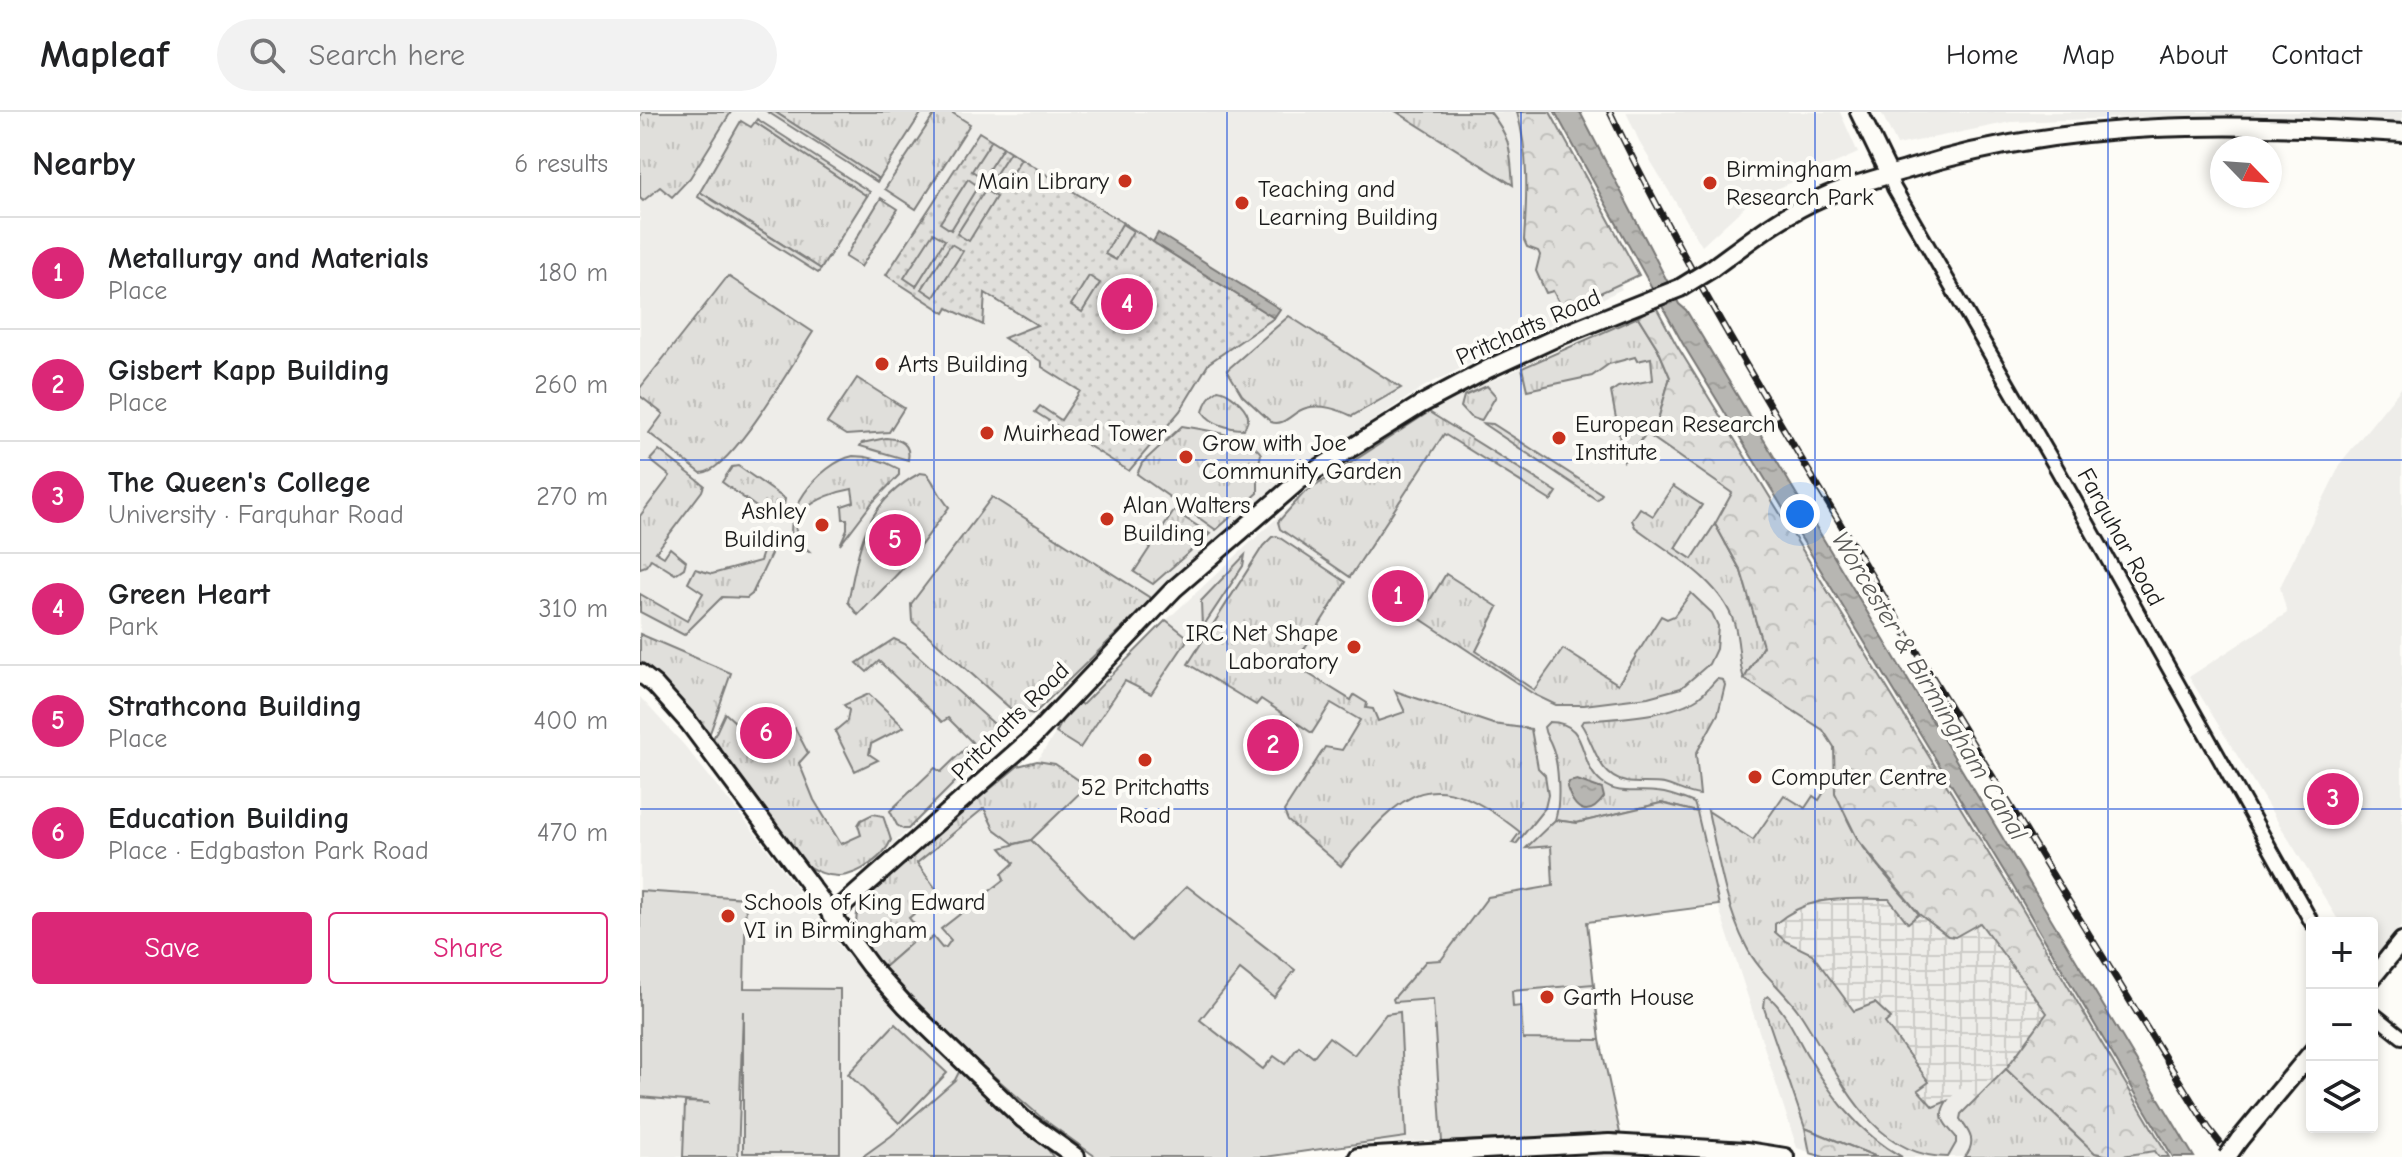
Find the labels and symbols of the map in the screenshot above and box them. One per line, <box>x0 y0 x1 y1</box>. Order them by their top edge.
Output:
north arrow <box>2210 136 2282 208</box>
place label: Birmingham Research Park <box>1726 155 1874 211</box>
place label: Main Library <box>978 167 1109 195</box>
marker: Main Library <box>1116 172 1134 190</box>
marker: Birmingham Research Park <box>1701 174 1719 192</box>
place label: Teaching and Learning Building <box>1258 175 1438 231</box>
marker: Teaching and Learning Building <box>1233 194 1251 212</box>
pin: 4 <box>1101 274 1153 334</box>
street label: Pritchatts Road <box>1452 283 1604 371</box>
place label: Arts Building <box>898 350 1028 378</box>
marker: Arts Building <box>873 355 891 373</box>
place label: European Research Institute <box>1575 410 1776 466</box>
place label: Muirhead Tower <box>1003 419 1167 447</box>
marker: Muirhead Tower <box>978 424 996 442</box>
place label: Grow with Joe Community Garden <box>1202 429 1402 485</box>
marker: European Research Institute <box>1550 429 1568 447</box>
marker: Grow with Joe Community Garden <box>1177 448 1195 466</box>
street label: Farquhar Road <box>2072 463 2170 611</box>
place label: Alan Walters Building <box>1123 491 1250 547</box>
your location <box>1780 494 1820 534</box>
place label: Ashley Building <box>724 497 806 553</box>
pin: 5 <box>869 510 921 570</box>
marker: Alan Walters Building <box>1098 510 1116 528</box>
marker: Ashley Building <box>813 516 831 534</box>
water label: Worcester & Birmingham Canal <box>1825 526 2033 846</box>
pin: 1 <box>1372 566 1424 626</box>
place label: IRC Net Shape Laboratory <box>1186 619 1338 675</box>
marker: IRC Net Shape Laboratory <box>1345 638 1363 656</box>
street label: Pritchatts Road <box>945 656 1075 786</box>
pin: 6 <box>740 703 792 763</box>
pin: 2 <box>1247 715 1299 775</box>
marker: 52 Pritchatts Road <box>1136 751 1154 769</box>
place label: Computer Centre <box>1771 763 1947 791</box>
marker: Computer Centre <box>1746 768 1764 786</box>
pin: 3 <box>2307 769 2359 829</box>
place label: 52 Pritchatts Road <box>1081 773 1209 829</box>
place label: Schools of King Edward VI in Birmingham <box>744 888 986 944</box>
marker: Schools of King Edward VI in Birmingham <box>719 907 737 925</box>
place label: Garth House <box>1563 983 1694 1011</box>
marker: Garth House <box>1538 988 1556 1006</box>

